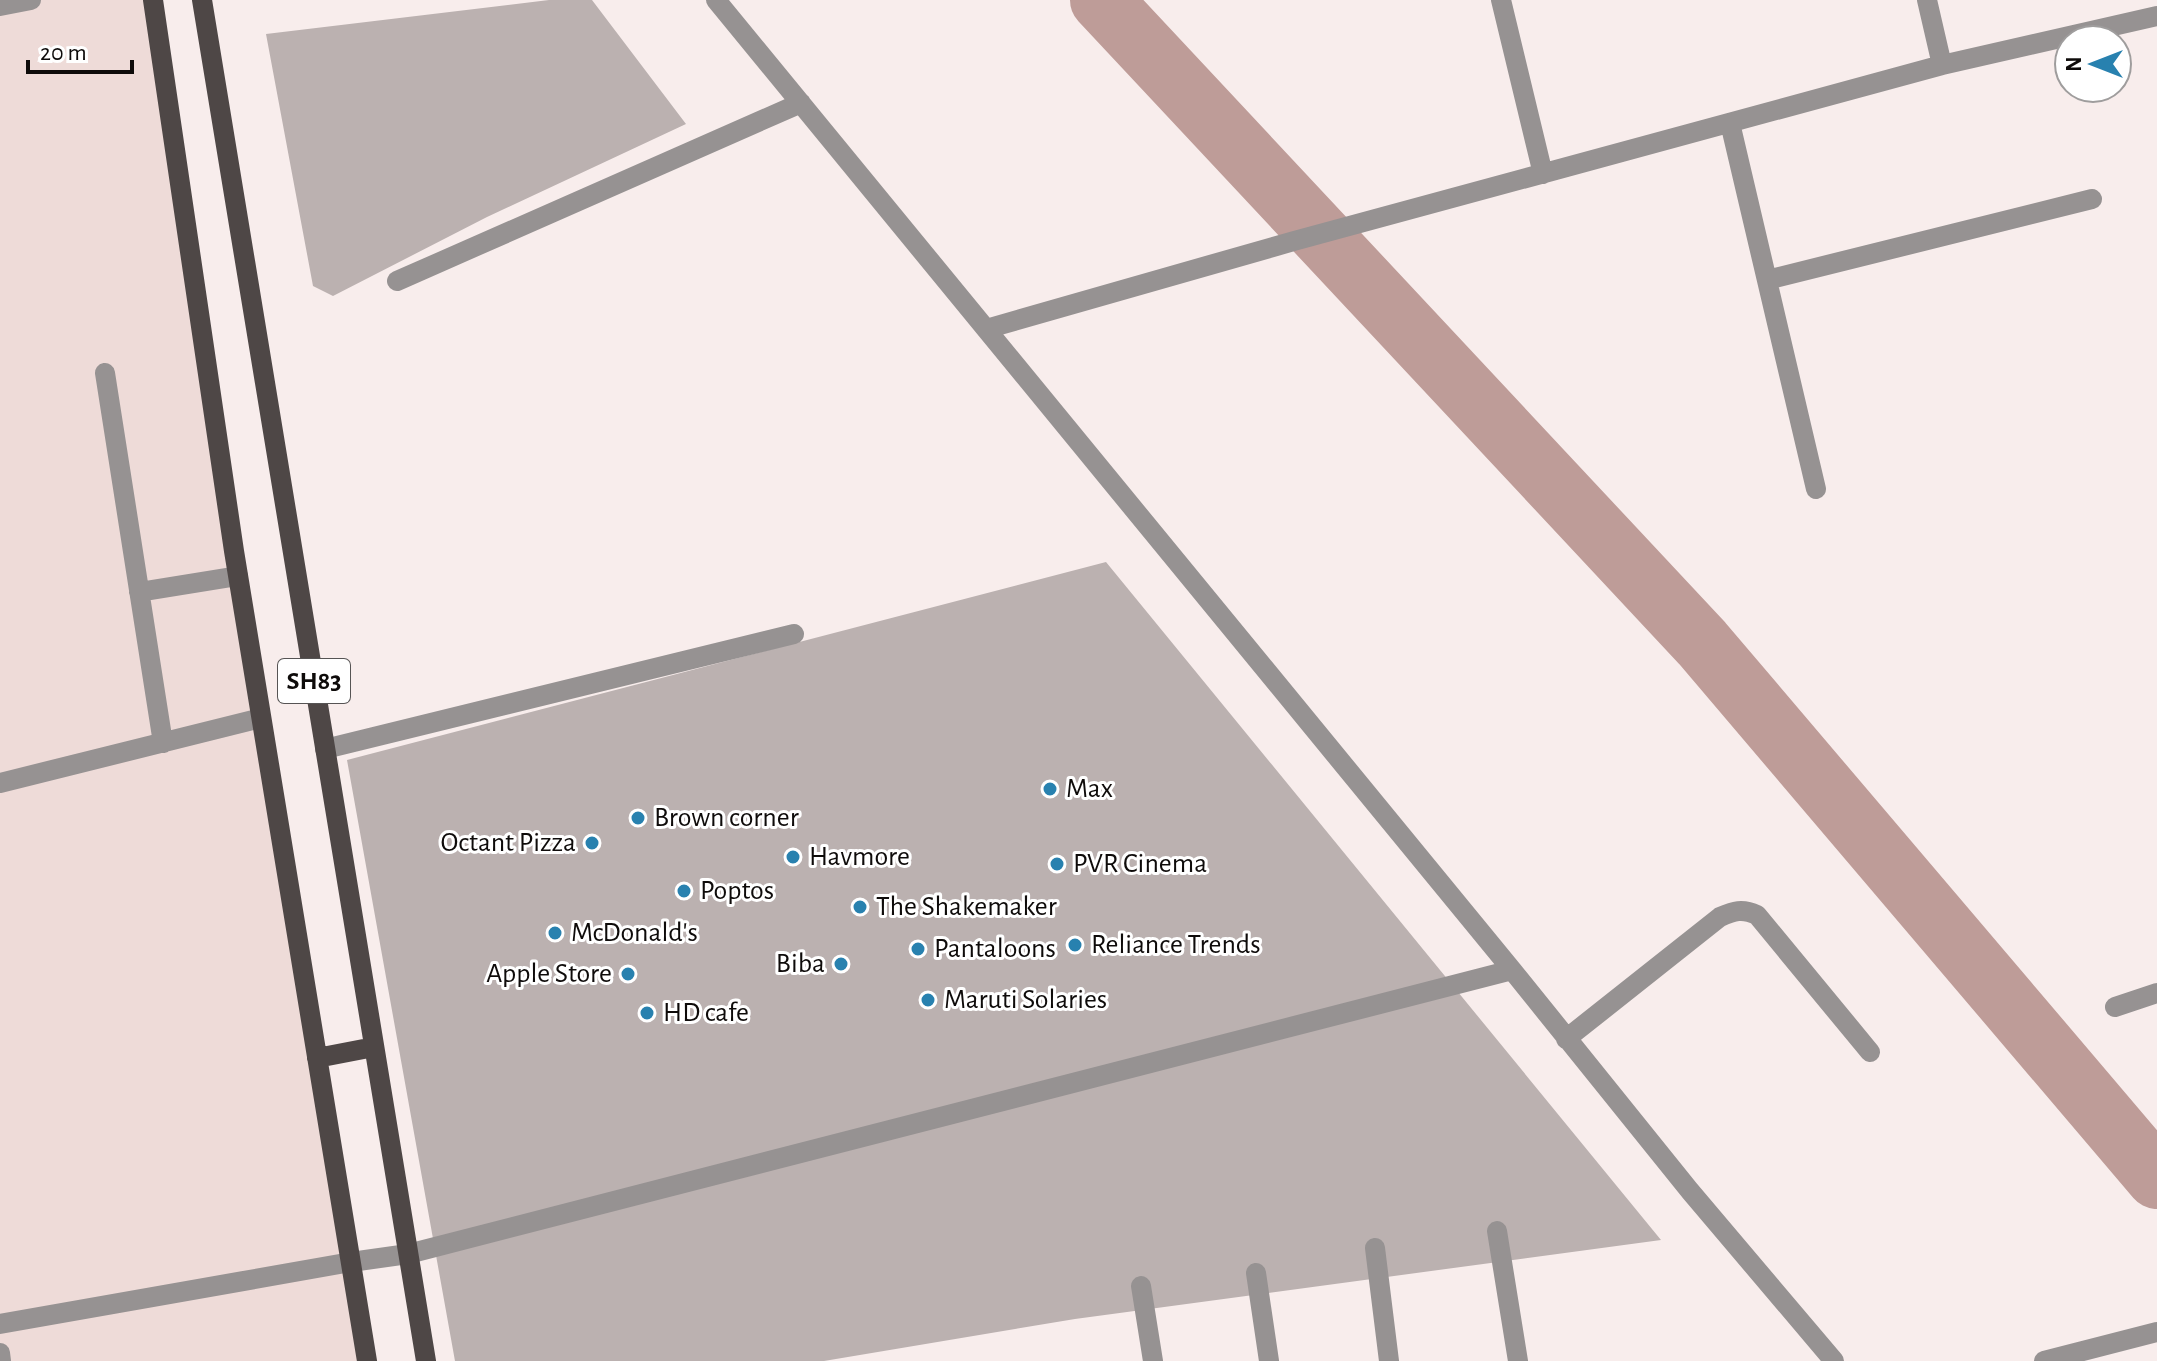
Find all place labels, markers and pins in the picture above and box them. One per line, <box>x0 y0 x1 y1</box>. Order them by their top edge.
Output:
place label: Max <box>1066 775 1113 803</box>
marker: Max <box>1041 780 1059 798</box>
place label: Brown corner <box>654 804 799 832</box>
marker: Brown corner <box>629 809 647 827</box>
place label: Octant Pizza <box>441 829 576 857</box>
marker: Octant Pizza <box>583 834 601 852</box>
place label: Havmore <box>809 843 910 871</box>
marker: Havmore <box>784 848 802 866</box>
place label: PVR Cinema <box>1073 850 1207 878</box>
marker: PVR Cinema <box>1048 855 1066 873</box>
place label: Poptos <box>700 877 774 905</box>
marker: Poptos <box>675 882 693 900</box>
place label: The Shakemaker <box>876 893 1057 921</box>
marker: The Shakemaker <box>851 898 869 916</box>
place label: McDonald's <box>571 919 698 947</box>
marker: McDonald's <box>546 924 564 942</box>
place label: Reliance Trends <box>1091 931 1261 959</box>
place label: Pantaloons <box>934 935 1056 963</box>
marker: Reliance Trends <box>1066 936 1084 954</box>
marker: Pantaloons <box>909 940 927 958</box>
place label: Biba <box>776 950 825 978</box>
marker: Biba <box>832 955 850 973</box>
place label: Apple Store <box>486 960 612 988</box>
marker: Apple Store <box>619 965 637 983</box>
place label: Maruti Solaries <box>944 986 1107 1014</box>
marker: Maruti Solaries <box>919 991 937 1009</box>
place label: HD cafe <box>663 999 749 1027</box>
marker: HD cafe <box>638 1004 656 1022</box>

